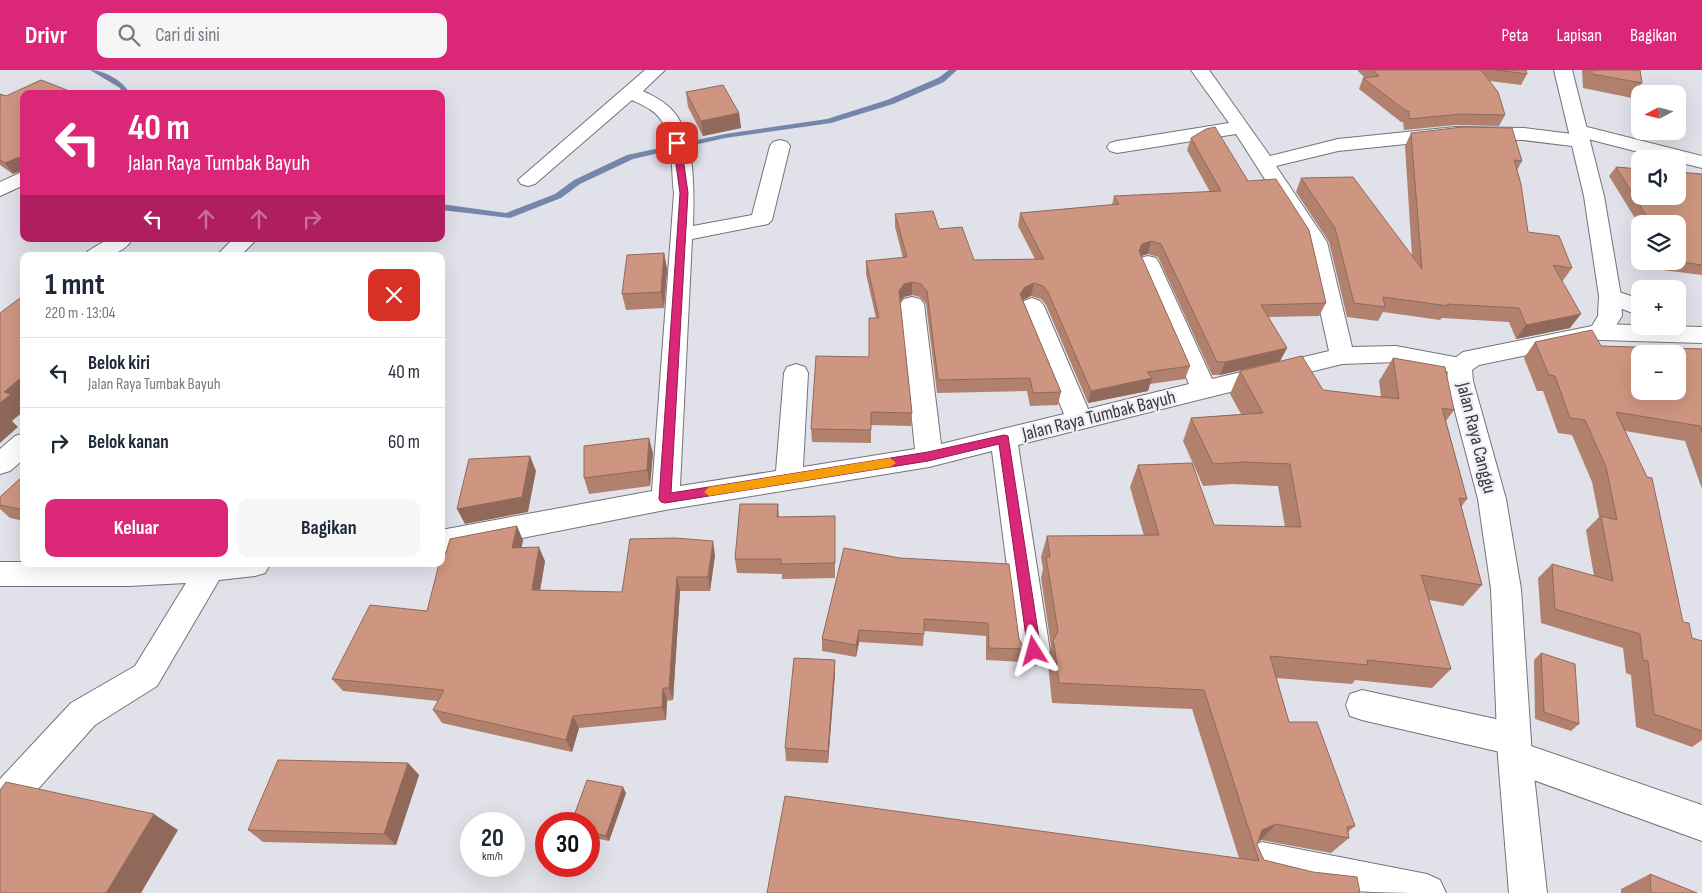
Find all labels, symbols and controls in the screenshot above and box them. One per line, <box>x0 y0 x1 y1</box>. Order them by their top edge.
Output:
search box <box>97 13 447 58</box>
text: Drivr <box>25 21 67 50</box>
icon: search <box>115 21 143 49</box>
text: Cari di sini <box>155 24 220 47</box>
text: Peta <box>1501 25 1529 46</box>
text: Lapisan <box>1557 25 1602 46</box>
text: Bagikan <box>1630 25 1677 46</box>
north arrow <box>1631 85 1686 140</box>
map controls <box>1631 85 1686 400</box>
text: 40 m <box>128 107 190 150</box>
icon: left <box>45 110 110 175</box>
pin <box>656 122 698 164</box>
icon: arrive <box>663 129 691 157</box>
text: Jalan Raya Tumbak Bayuh <box>128 150 310 177</box>
button: sound <box>1631 150 1686 205</box>
icon: left <box>139 205 167 233</box>
icon: ahead <box>192 205 220 233</box>
icon: ahead <box>245 205 273 233</box>
icon: right <box>298 205 326 233</box>
button: layers <box>1631 215 1686 270</box>
text: 1 mnt <box>45 267 105 303</box>
button: close <box>368 269 420 321</box>
button: + <box>1631 280 1686 335</box>
text: 220 m · 13:04 <box>45 304 116 323</box>
button: − <box>1631 345 1686 400</box>
text: Belok kiri <box>88 352 150 375</box>
icon: left <box>45 359 73 387</box>
text: 40 m <box>388 361 420 384</box>
text: Jalan Raya Tumbak Bayuh <box>88 375 221 394</box>
street label: Jalan Raya Canggu <box>1451 379 1501 496</box>
street label: Jalan Raya Tumbak Bayuh <box>1019 386 1178 446</box>
icon: right <box>45 429 73 457</box>
text: Belok kanan <box>88 431 169 454</box>
text: 60 m <box>388 431 420 454</box>
button: Keluar <box>45 499 228 557</box>
button: Bagikan <box>238 499 420 557</box>
position arrow <box>1007 624 1059 676</box>
speed limit sign: 30 <box>535 812 600 877</box>
text: 20 <box>481 823 504 854</box>
text: km/h <box>482 849 503 864</box>

